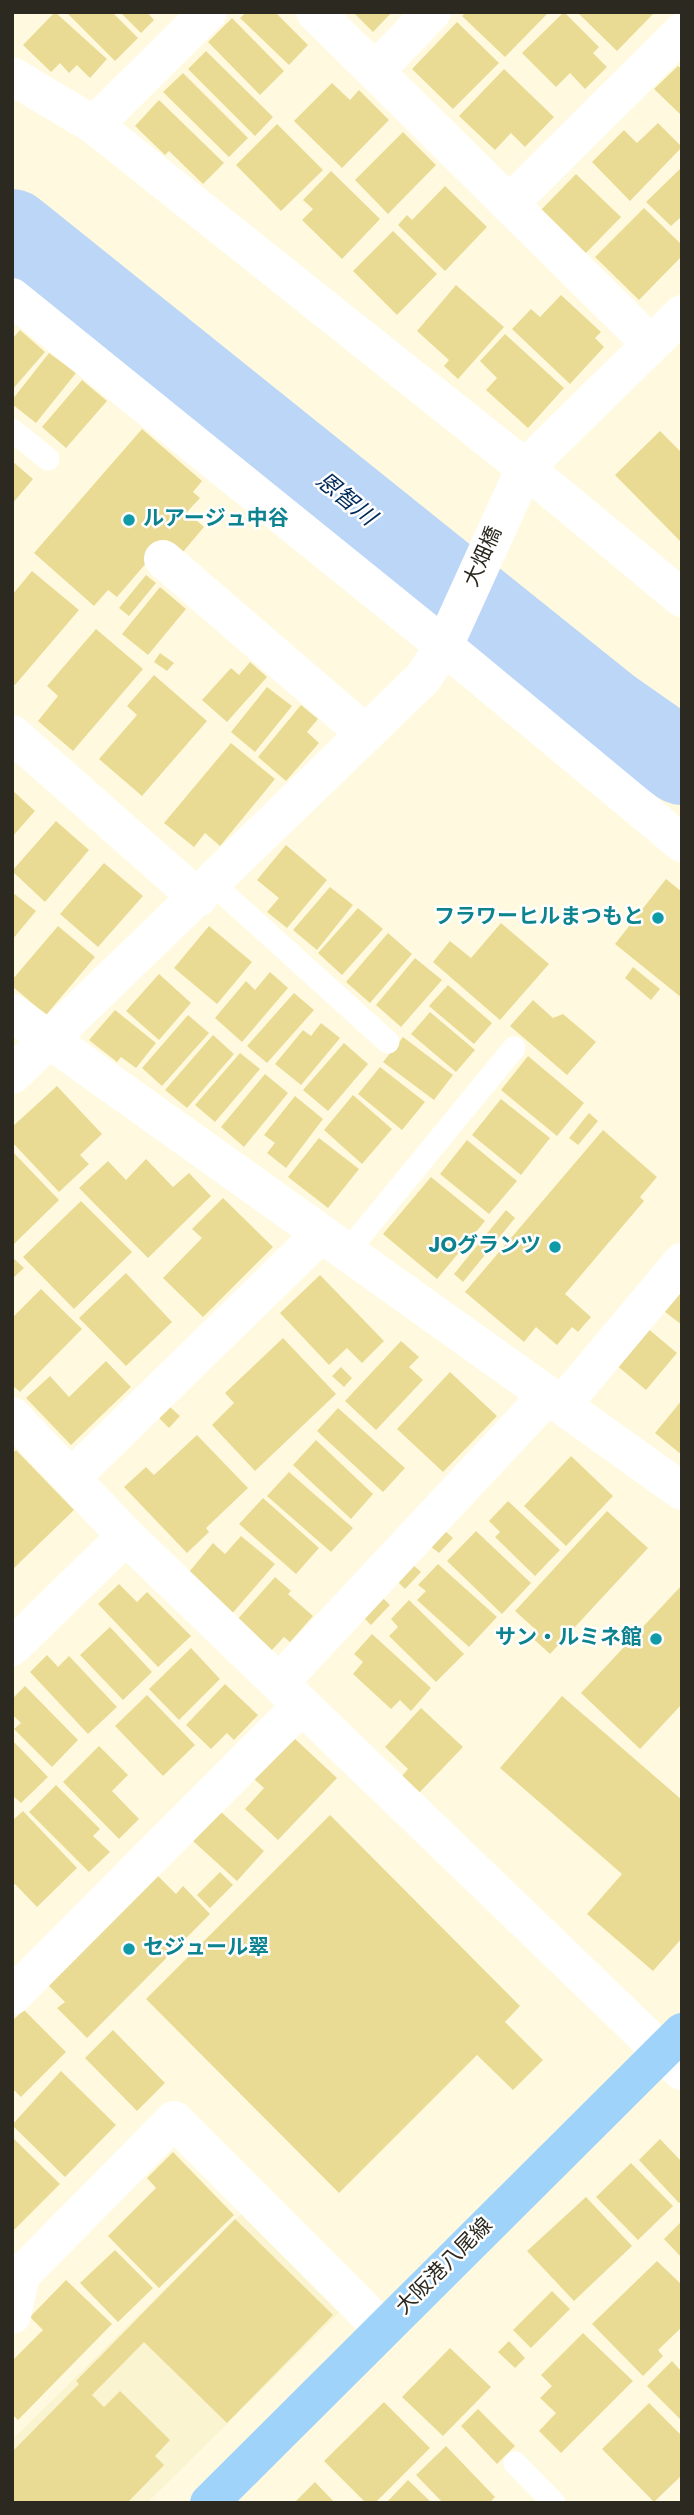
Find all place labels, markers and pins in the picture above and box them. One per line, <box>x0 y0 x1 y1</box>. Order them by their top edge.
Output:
place label: ルアージュ中谷 <box>143 507 289 533</box>
marker: ルアージュ中谷 <box>121 512 137 528</box>
place label: フラワーヒルまつもと <box>434 905 644 931</box>
marker: フラワーヒルまつもと <box>650 910 666 926</box>
place label: JOグランツ <box>428 1234 541 1260</box>
marker: JOグランツ <box>547 1239 563 1255</box>
place label: サン・ルミネ館 <box>495 1626 642 1652</box>
marker: サン・ルミネ館 <box>648 1631 664 1647</box>
place label: セジュール翠 <box>143 1936 269 1962</box>
marker: セジュール翠 <box>121 1941 137 1957</box>

